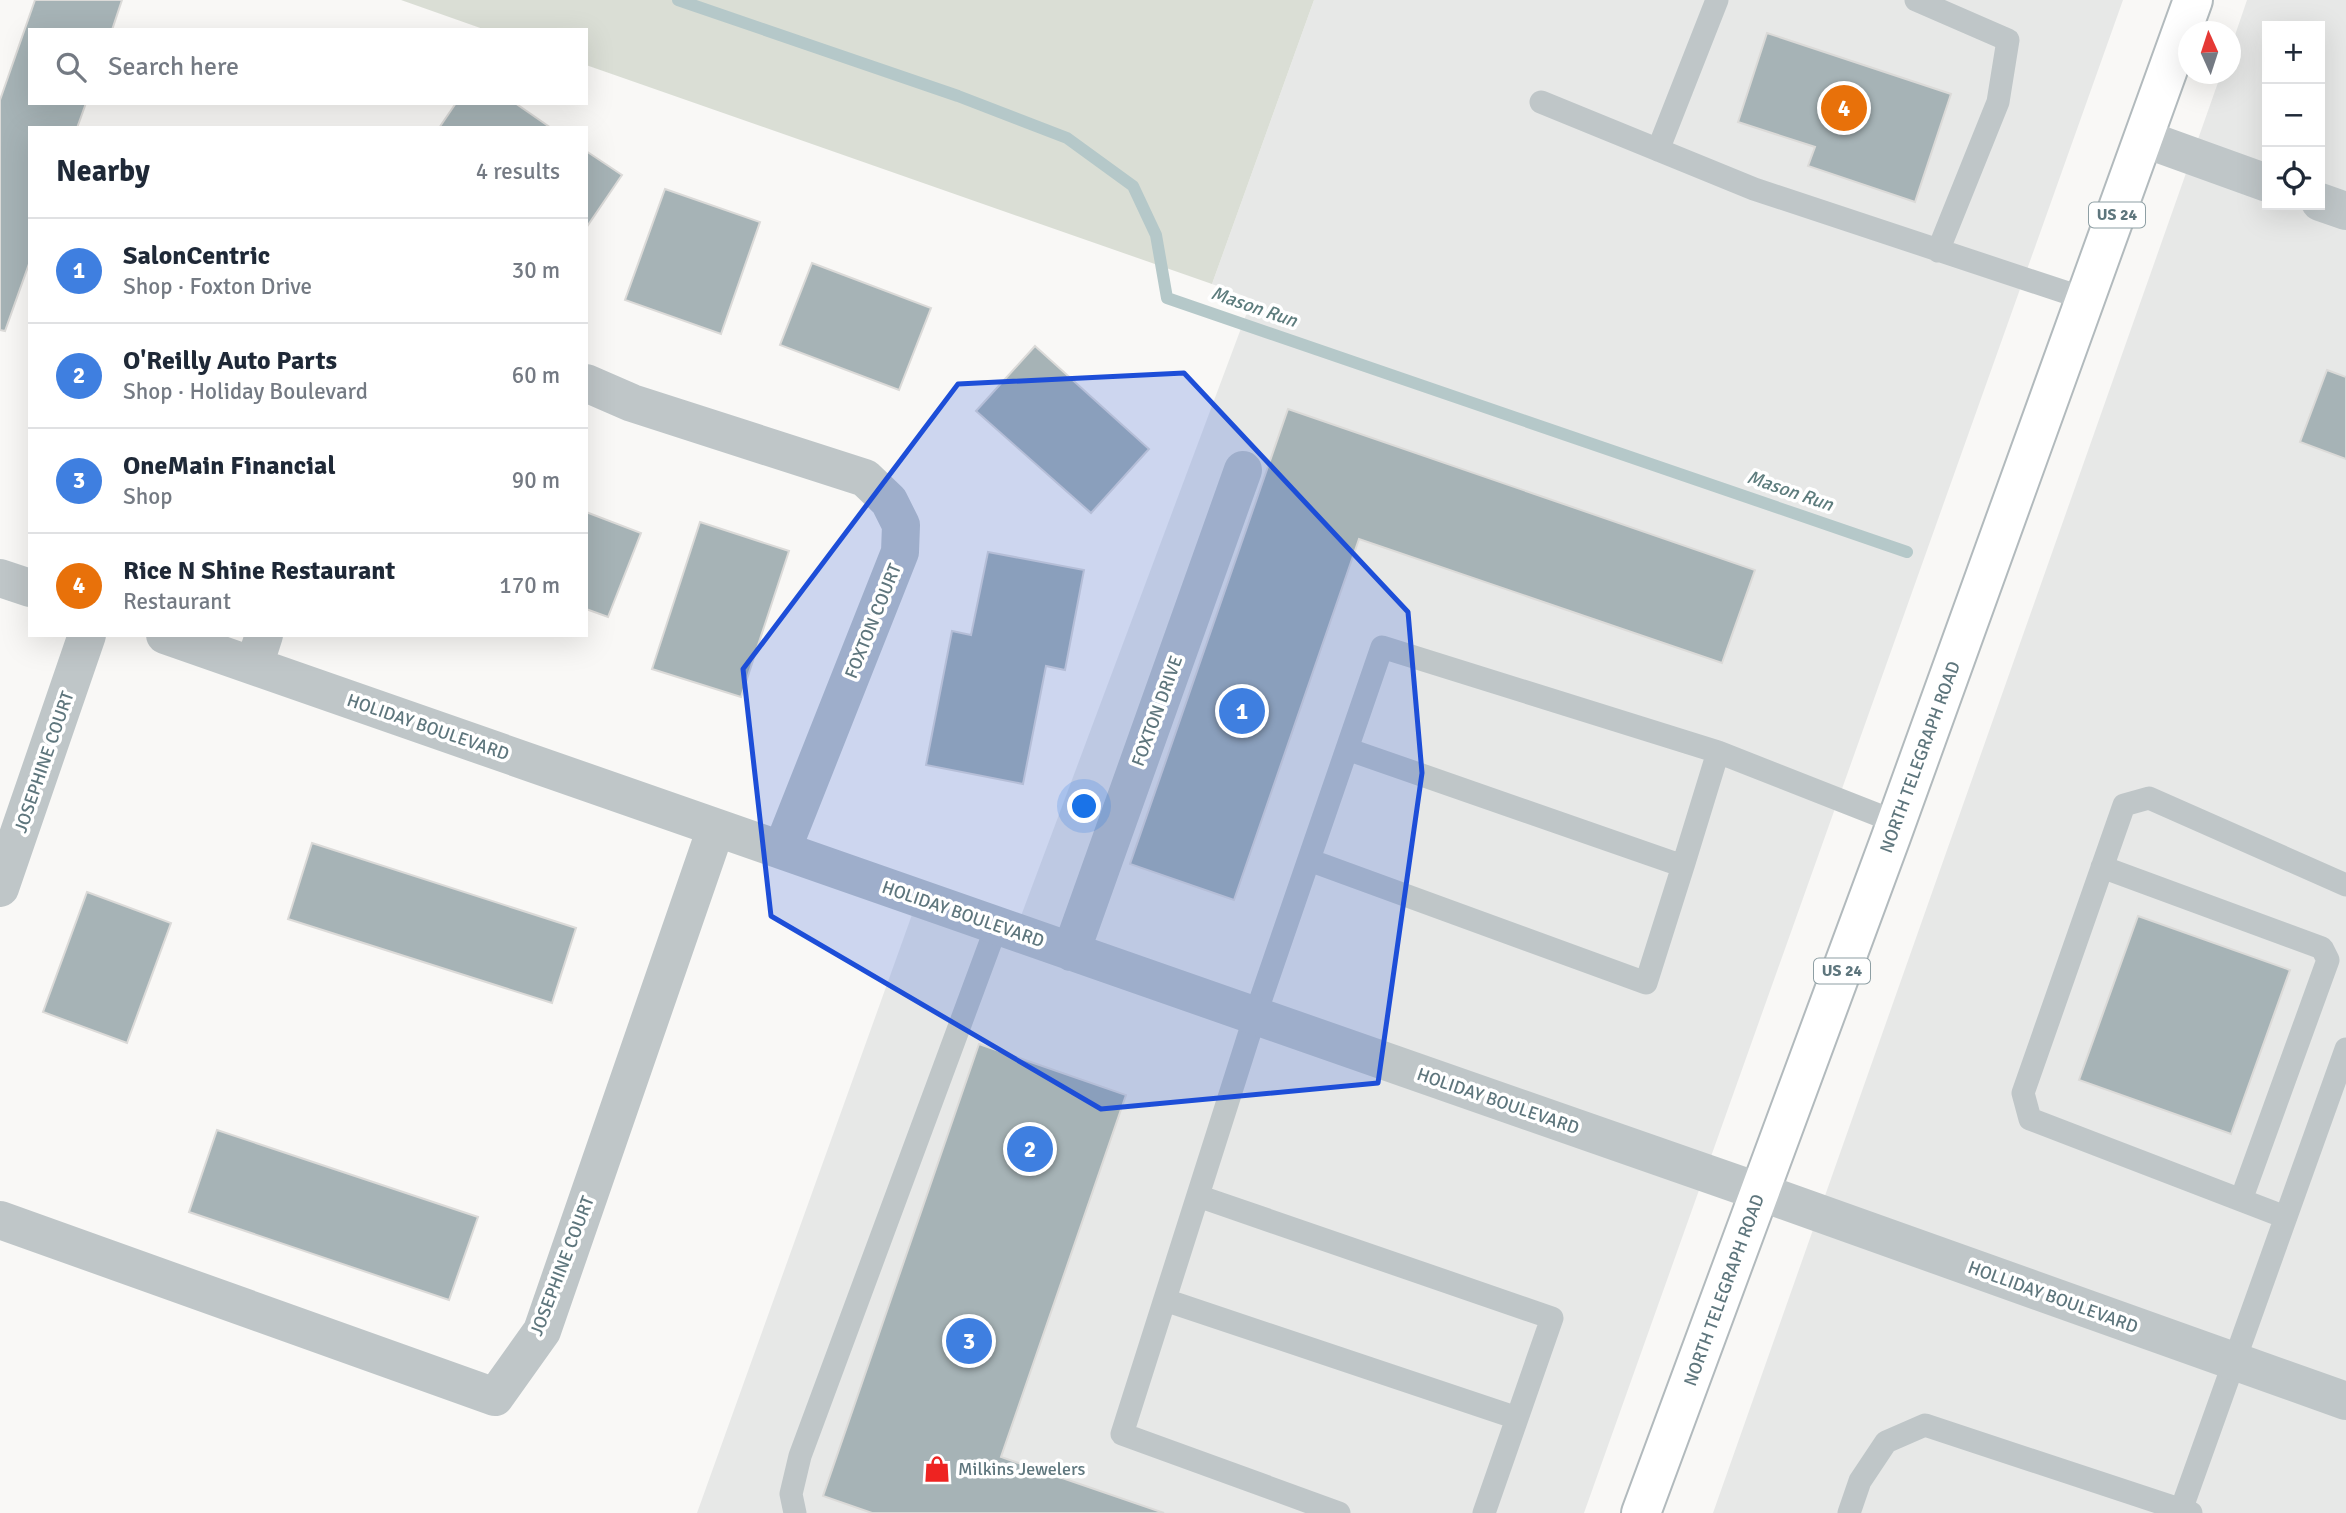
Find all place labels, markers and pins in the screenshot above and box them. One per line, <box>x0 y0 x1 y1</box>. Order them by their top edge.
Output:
pin: 4 <box>1821 82 1867 134</box>
pin: 1 <box>1219 685 1265 737</box>
pin: 2 <box>1007 1123 1053 1175</box>
pin: 3 <box>946 1315 992 1367</box>
shop icon: Milkins Jewelers <box>922 1454 952 1484</box>
place label: Milkins Jewelers <box>958 1458 1086 1480</box>

